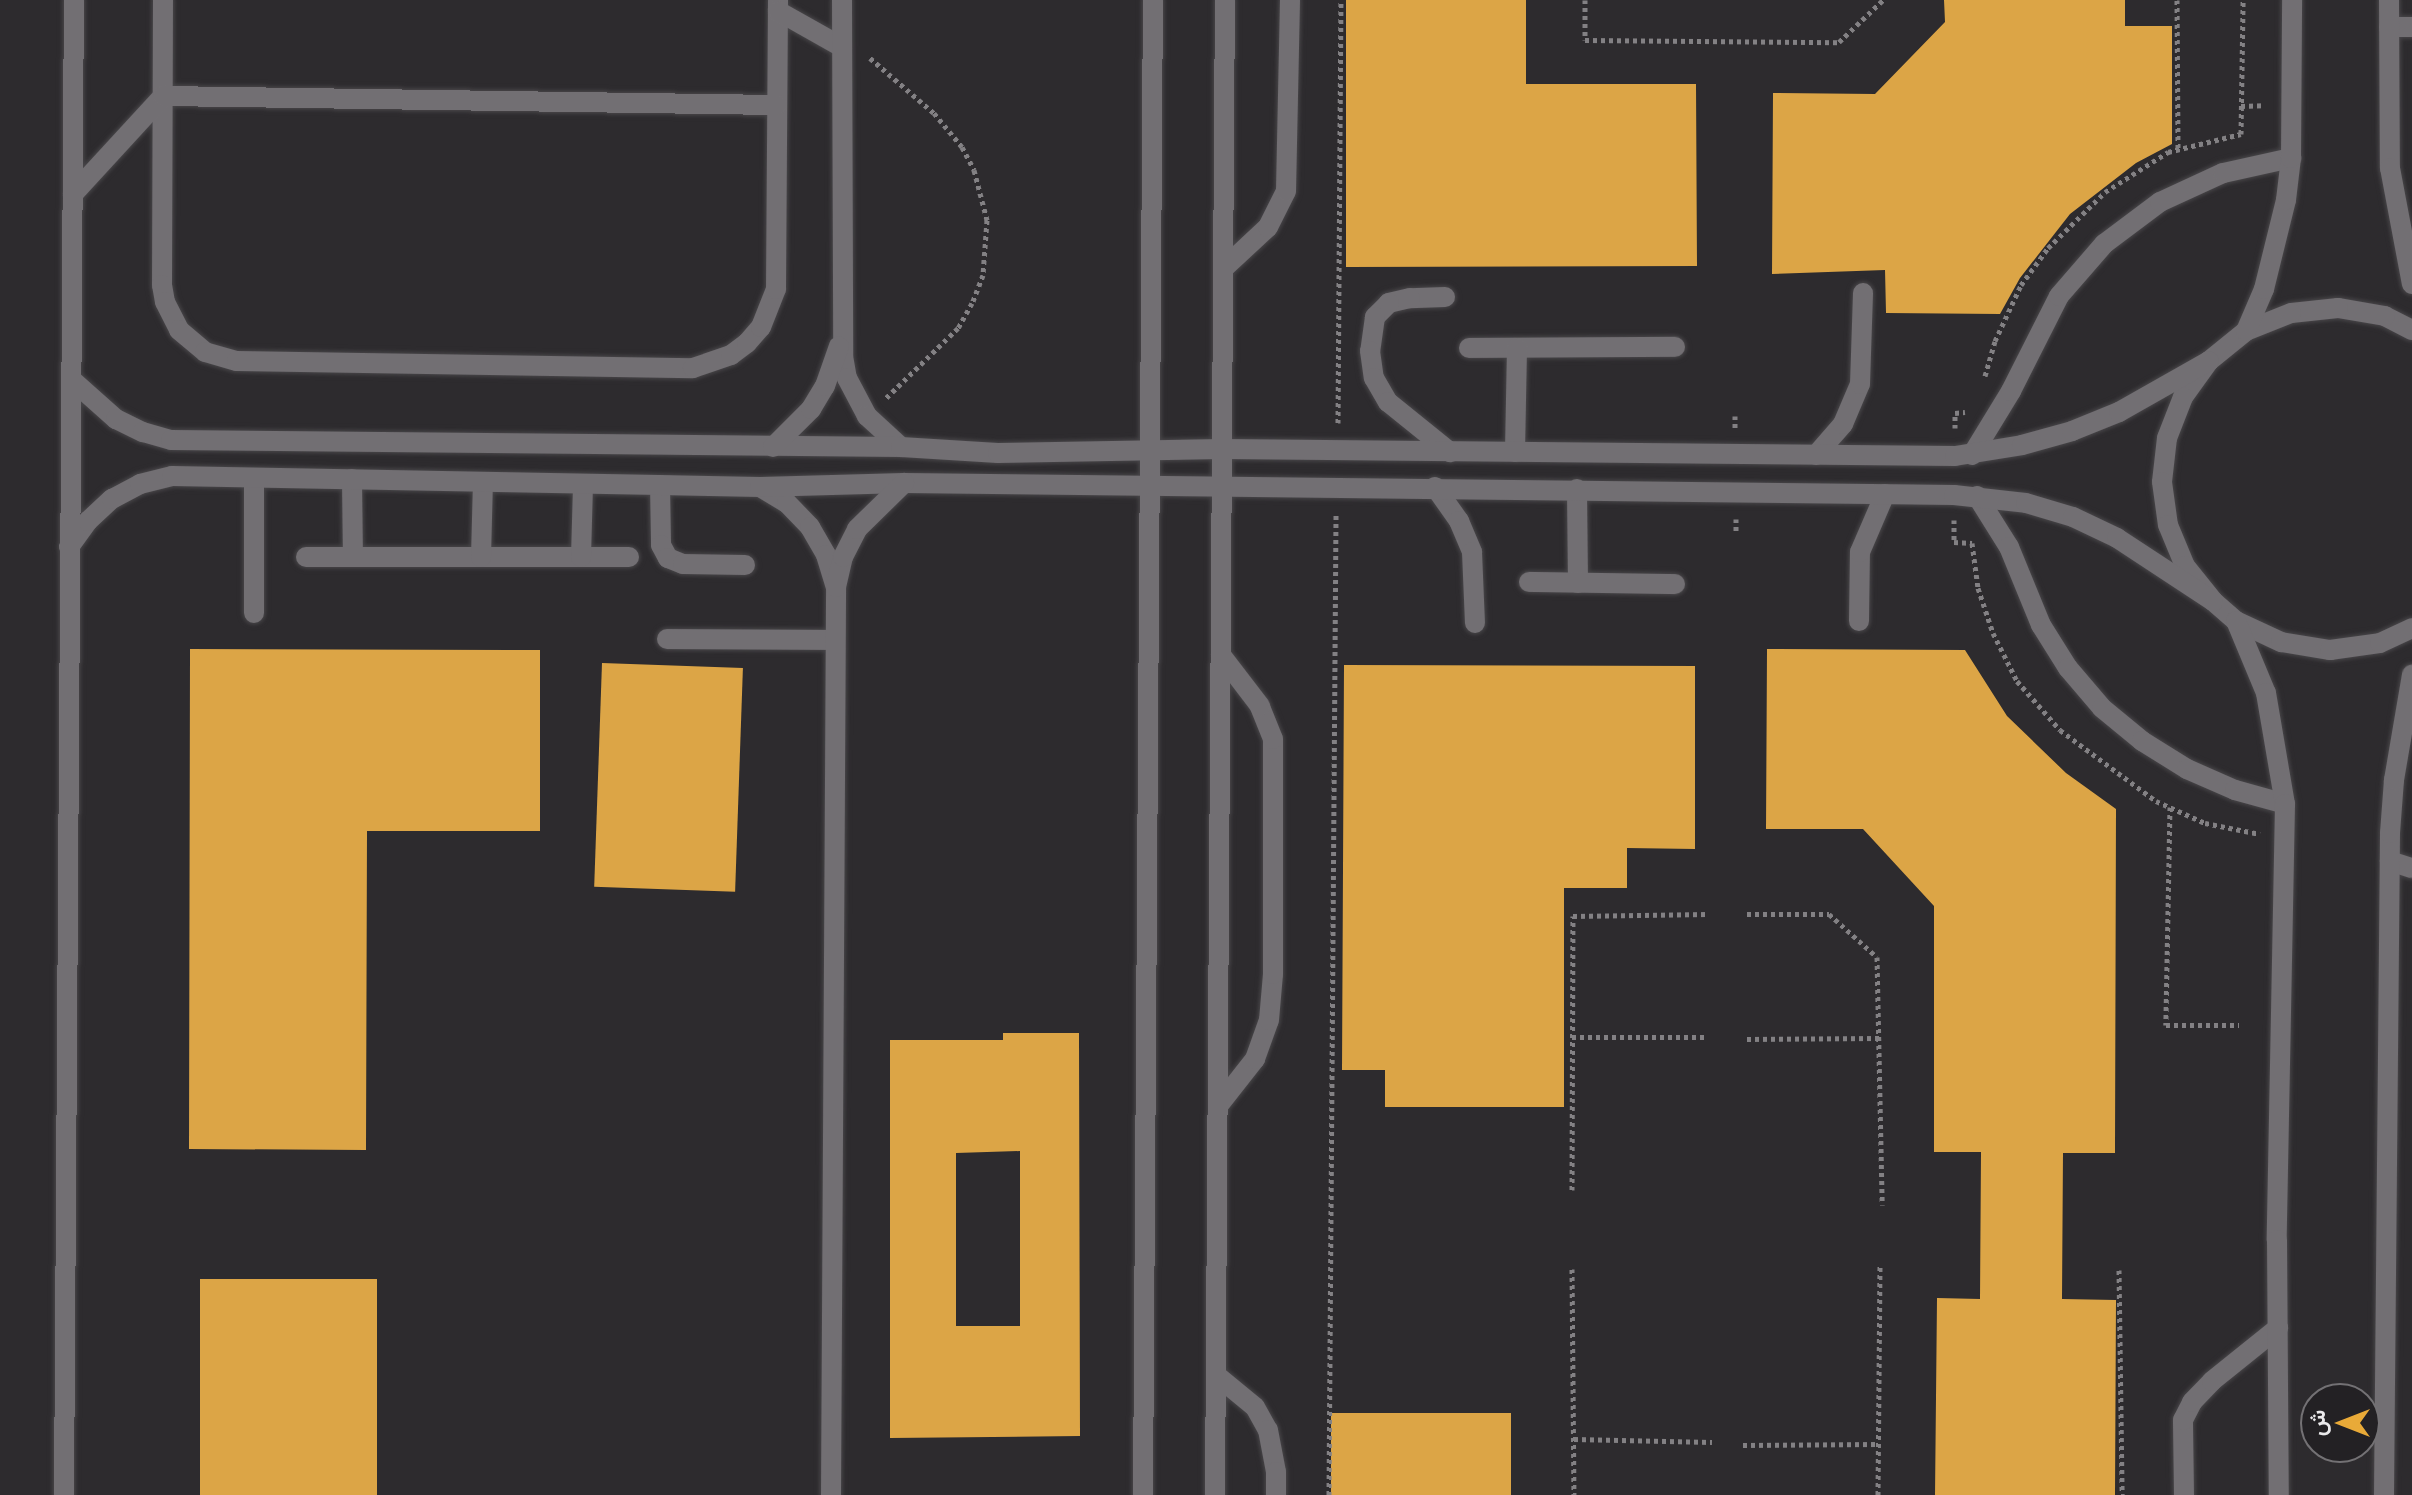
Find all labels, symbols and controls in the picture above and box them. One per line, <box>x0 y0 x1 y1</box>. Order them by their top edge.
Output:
north arrow <box>2300 1383 2380 1463</box>
text: ش <box>2305 1410 2330 1436</box>

